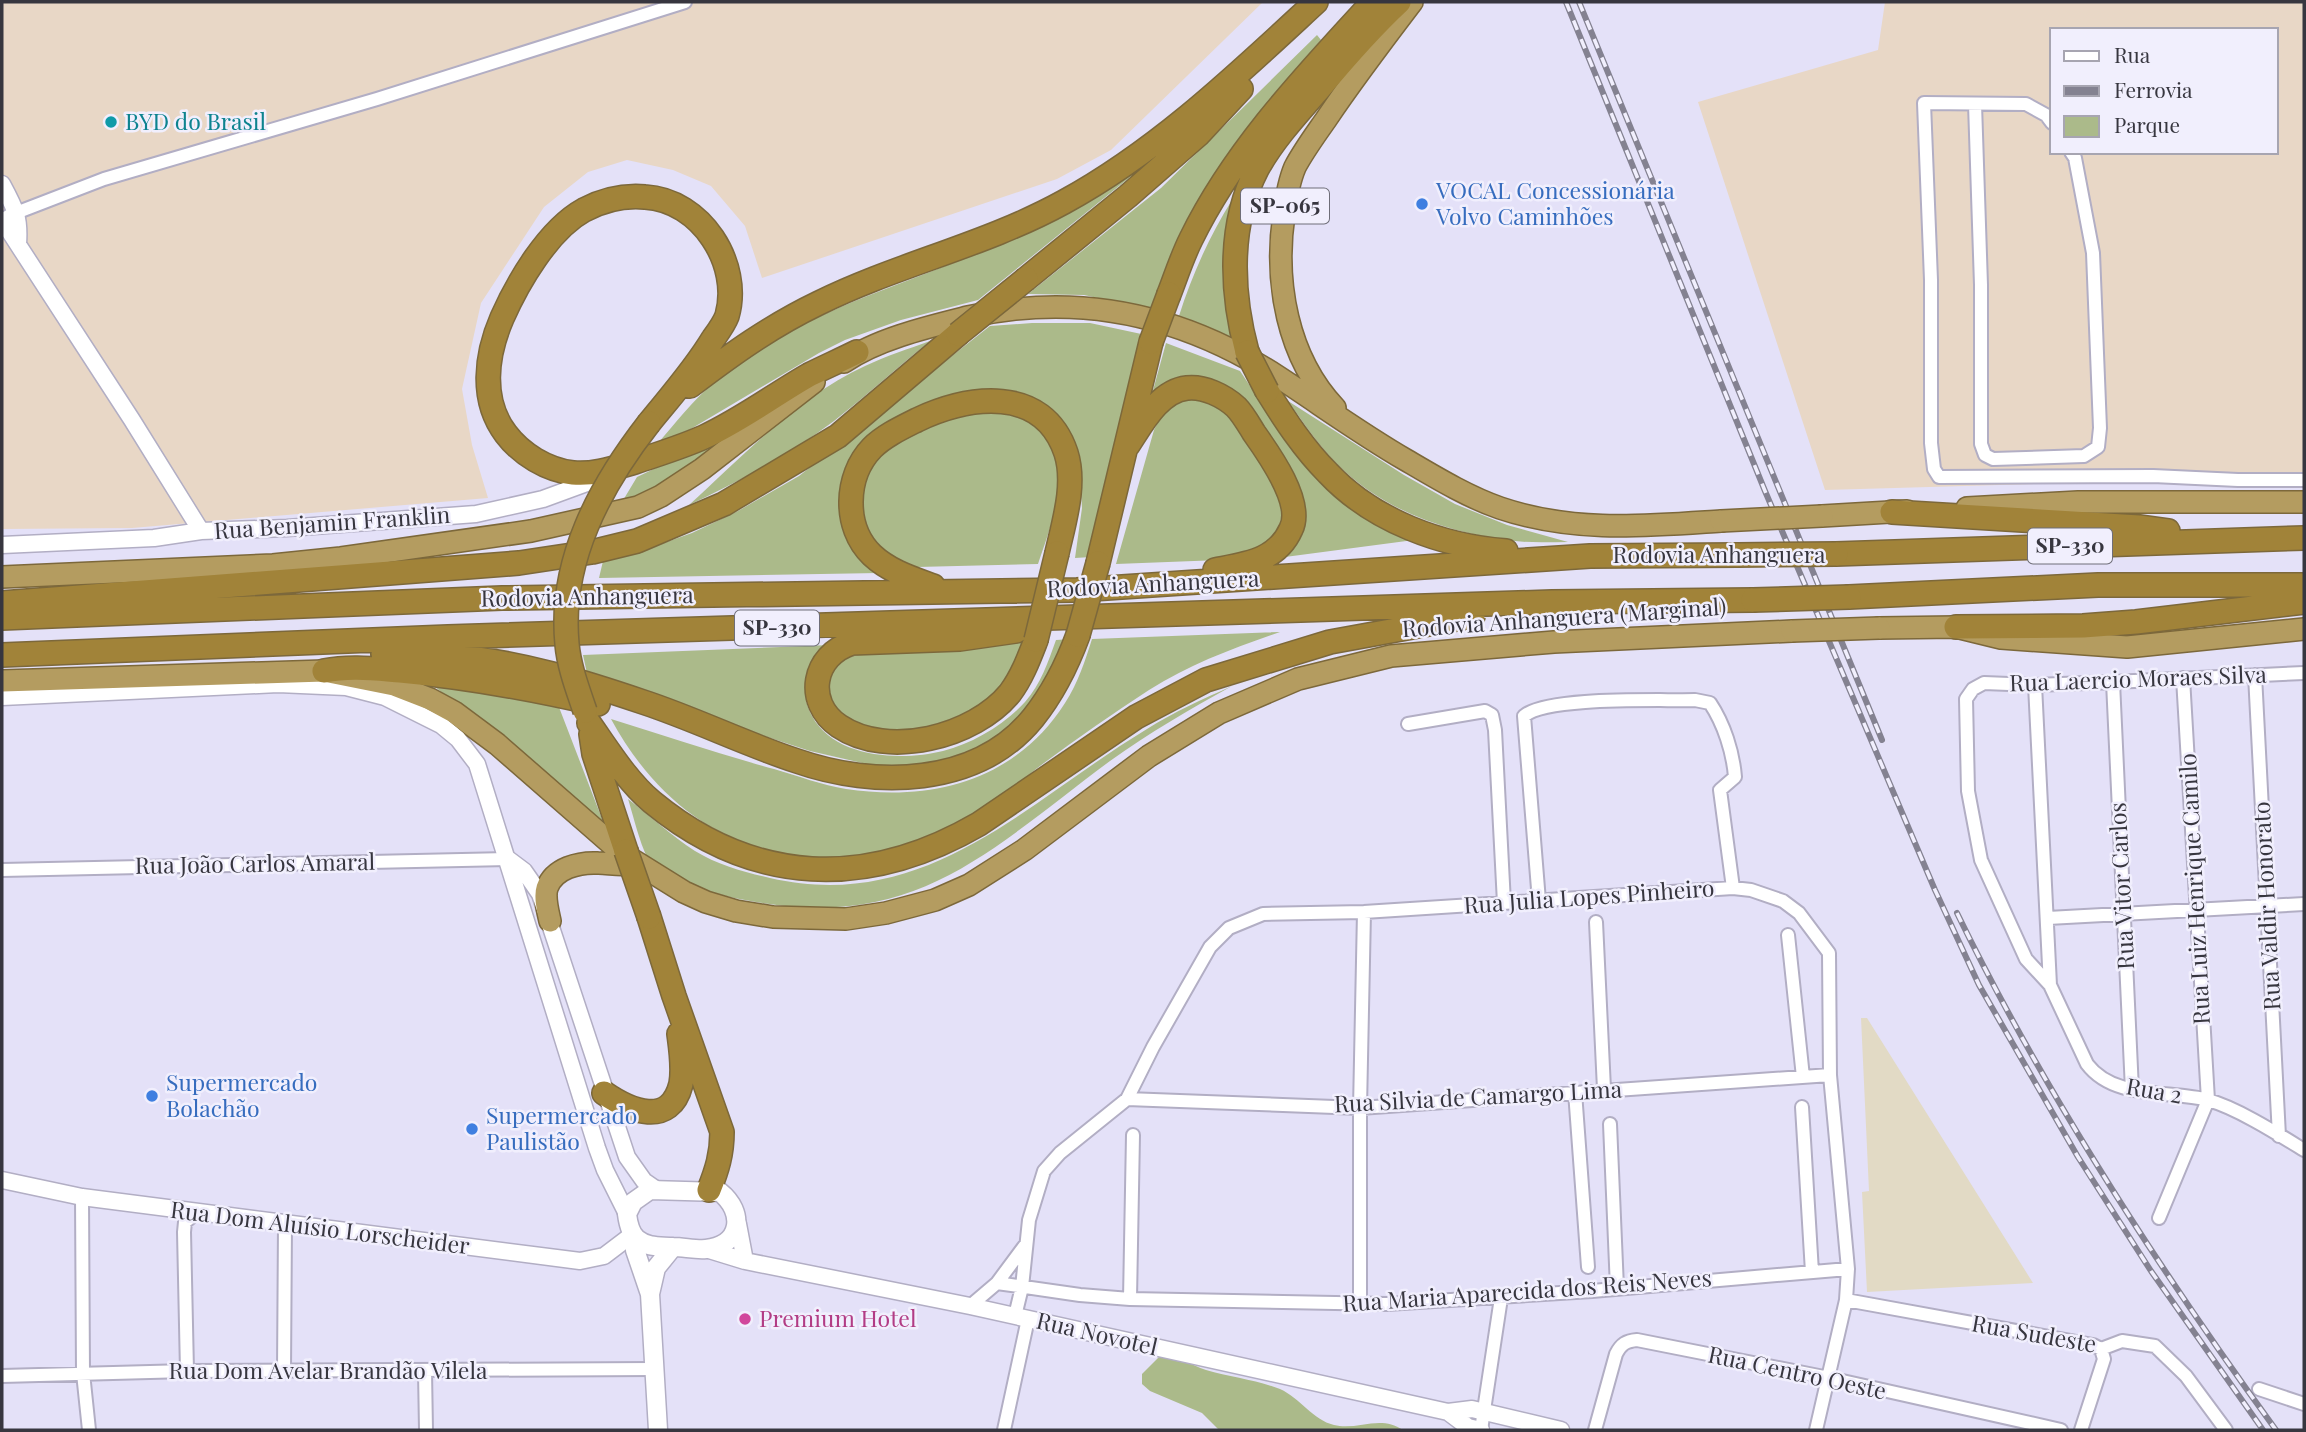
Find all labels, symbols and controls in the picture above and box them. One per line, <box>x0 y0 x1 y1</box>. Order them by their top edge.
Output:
legend <box>2050 28 2278 154</box>
text: Rua <box>2114 40 2151 68</box>
text: Ferrovia <box>2114 75 2193 103</box>
place label: BYD do Brasil <box>125 105 266 136</box>
text: Parque <box>2114 110 2180 138</box>
marker: BYD do Brasil <box>103 114 119 130</box>
place label: VOCAL Concessionária Volvo Caminhões <box>1435 174 1675 231</box>
road number: SP-065 <box>1241 188 1329 224</box>
marker: VOCAL Concessionária Volvo Caminhões <box>1414 196 1430 212</box>
street label: Rua Benjamin Franklin <box>213 498 451 545</box>
road number: SP-330 <box>2028 528 2112 564</box>
street label: Rodovia Anhanguera <box>1613 538 1826 569</box>
street label: Rodovia Anhanguera <box>1046 561 1261 604</box>
street label: Rodovia Anhanguera <box>480 578 694 613</box>
street label: Rodovia Anhanguera (Marginal) <box>1401 590 1727 643</box>
road number: SP-330 <box>735 610 819 646</box>
street label: Rua Laercio Moraes Silva <box>2009 657 2268 697</box>
street label: Rua Luiz Henrique Camilo <box>2171 753 2216 1026</box>
street label: Rua Valdir Honorato <box>2245 801 2286 1011</box>
street label: Rua Vitor Carlos <box>2101 802 2140 971</box>
street label: Rua João Carlos Amaral <box>134 845 376 880</box>
street label: Rua Julia Lopes Pinheiro <box>1462 871 1715 920</box>
place label: Supermercado Bolachão <box>166 1066 317 1123</box>
street label: Rua 2 <box>2124 1069 2185 1110</box>
street label: Rua Silvia de Camargo Lima <box>1333 1072 1623 1119</box>
marker: Supermercado Bolachão <box>144 1088 160 1104</box>
place label: Supermercado Paulistão <box>486 1099 637 1156</box>
marker: Supermercado Paulistão <box>464 1121 480 1137</box>
street label: Rua Dom Aluísio Lorscheider <box>169 1193 472 1260</box>
street label: Rua Maria Aparecida dos Reis Neves <box>1341 1261 1713 1318</box>
place label: Premium Hotel <box>759 1302 917 1333</box>
street label: Rua Novotel <box>1034 1304 1161 1362</box>
street label: Rua Sudeste <box>1970 1306 2099 1359</box>
marker: Premium Hotel <box>737 1311 753 1327</box>
street label: Rua Centro Oeste <box>1705 1338 1889 1406</box>
street label: Rua Dom Avelar Brandão Vilela <box>168 1354 488 1385</box>

